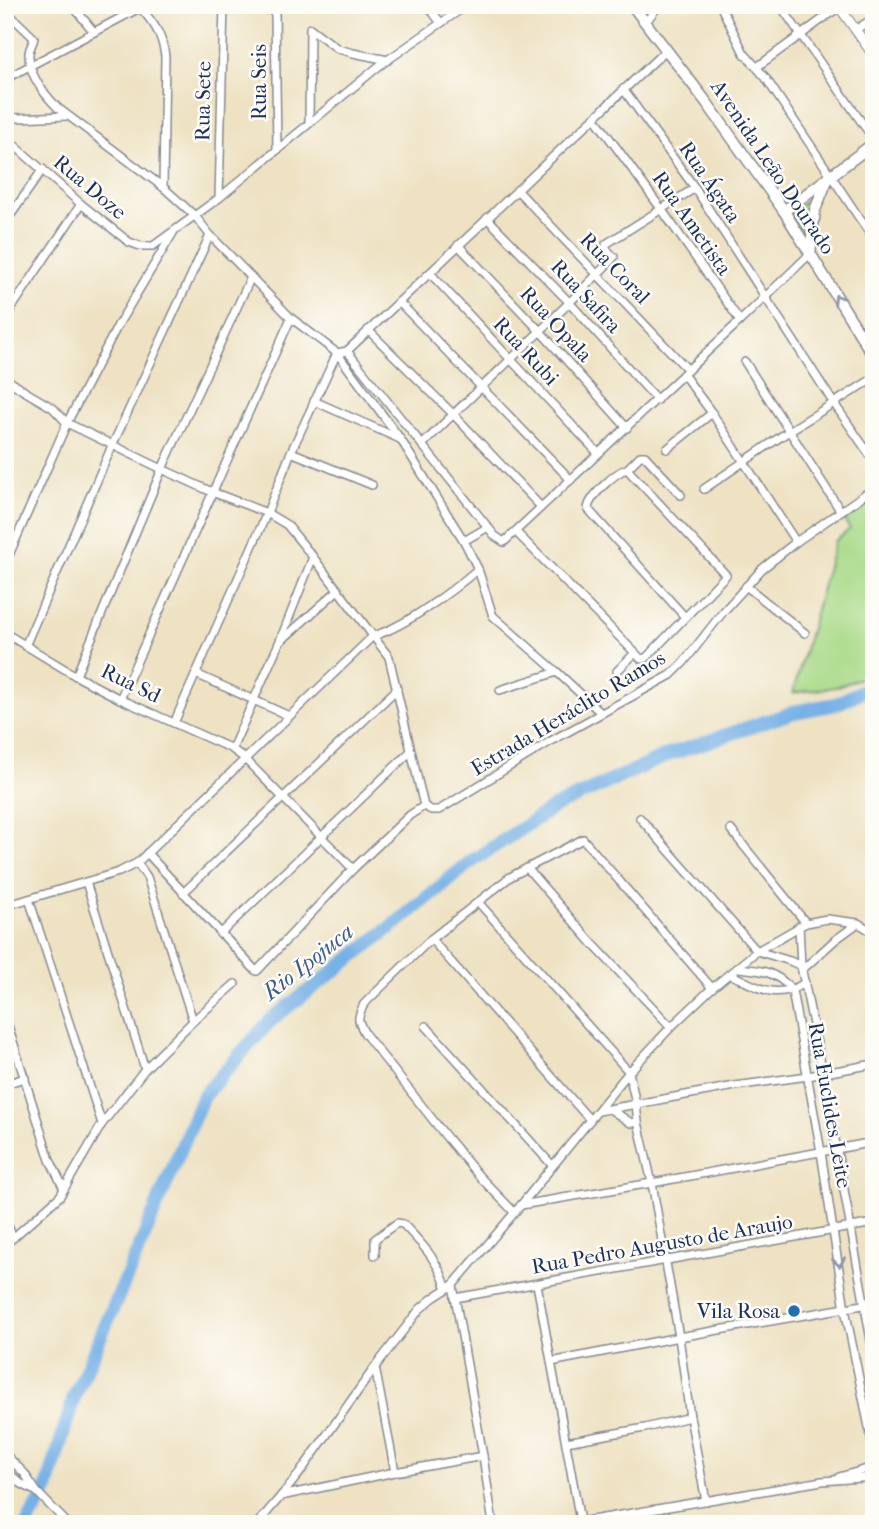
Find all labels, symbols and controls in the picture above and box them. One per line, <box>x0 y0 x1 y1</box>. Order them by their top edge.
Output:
street label: Rua Seis <box>247 44 271 120</box>
street label: Rua Sete <box>190 61 216 141</box>
street label: Avenida Leão Dourado <box>705 75 840 259</box>
street label: Rua Ágata <box>674 137 746 227</box>
street label: Rua Doze <box>49 150 131 224</box>
street label: Rua Ametista <box>647 167 737 280</box>
street label: Rua Coral <box>575 227 655 309</box>
street label: Rua Safira <box>546 254 626 338</box>
street label: Rua Opala <box>515 281 597 367</box>
one-way arrow <box>833 294 846 307</box>
street label: Rua Rubi <box>488 312 564 390</box>
street label: Estrada Heráclito Ramos <box>466 645 670 781</box>
street label: Rua Sd <box>97 658 165 708</box>
water label: Rio Ipojuca <box>256 918 359 1007</box>
street label: Rua Euclides Leite <box>804 1020 856 1190</box>
street label: Rua Pedro Augusto de Araujo <box>530 1209 794 1279</box>
one-way arrow <box>831 1256 846 1268</box>
place label: Vila Rosa <box>696 1299 780 1323</box>
marker: Vila Rosa <box>786 1303 802 1319</box>

